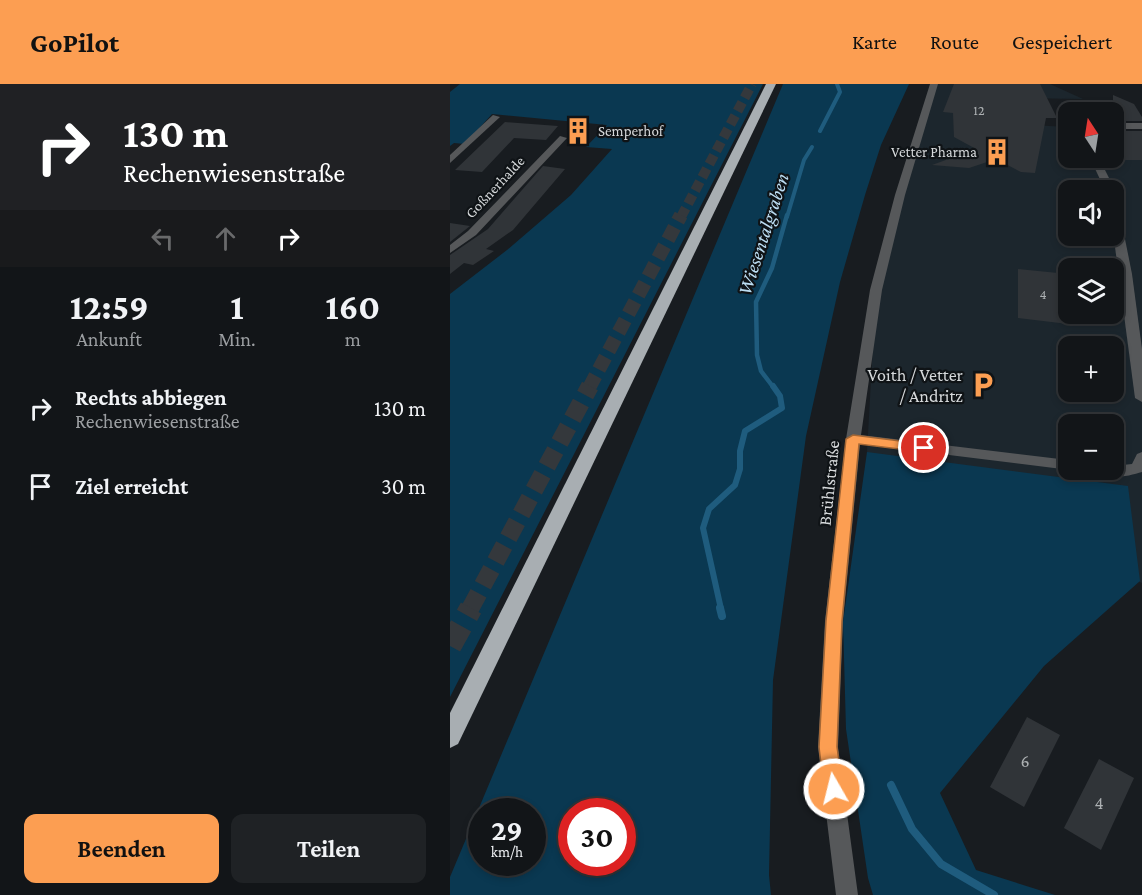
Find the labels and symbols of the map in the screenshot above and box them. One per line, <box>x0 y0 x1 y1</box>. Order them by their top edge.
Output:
house number: 12 <box>973 102 985 118</box>
north arrow <box>1058 102 1124 168</box>
building icon: Semperhof <box>563 116 593 146</box>
place label: Semperhof <box>598 123 665 140</box>
building icon: Vetter Pharma <box>982 137 1012 167</box>
place label: Vetter Pharma <box>891 144 977 160</box>
street label: Goßnerhalde <box>462 153 528 221</box>
water label: Wiesentalgraben <box>733 170 794 298</box>
house number: 4 <box>1039 286 1047 302</box>
place label: Voith / Vetter / Andritz <box>868 365 964 406</box>
parking icon: Voith / Vetter / Andritz <box>968 370 998 400</box>
pin <box>898 422 949 473</box>
street label: Brühlstraße <box>815 439 843 527</box>
house number: 6 <box>1020 751 1030 771</box>
position arrow <box>802 757 866 821</box>
house number: 4 <box>1094 793 1104 813</box>
speed limit sign: 30 <box>558 798 636 876</box>

